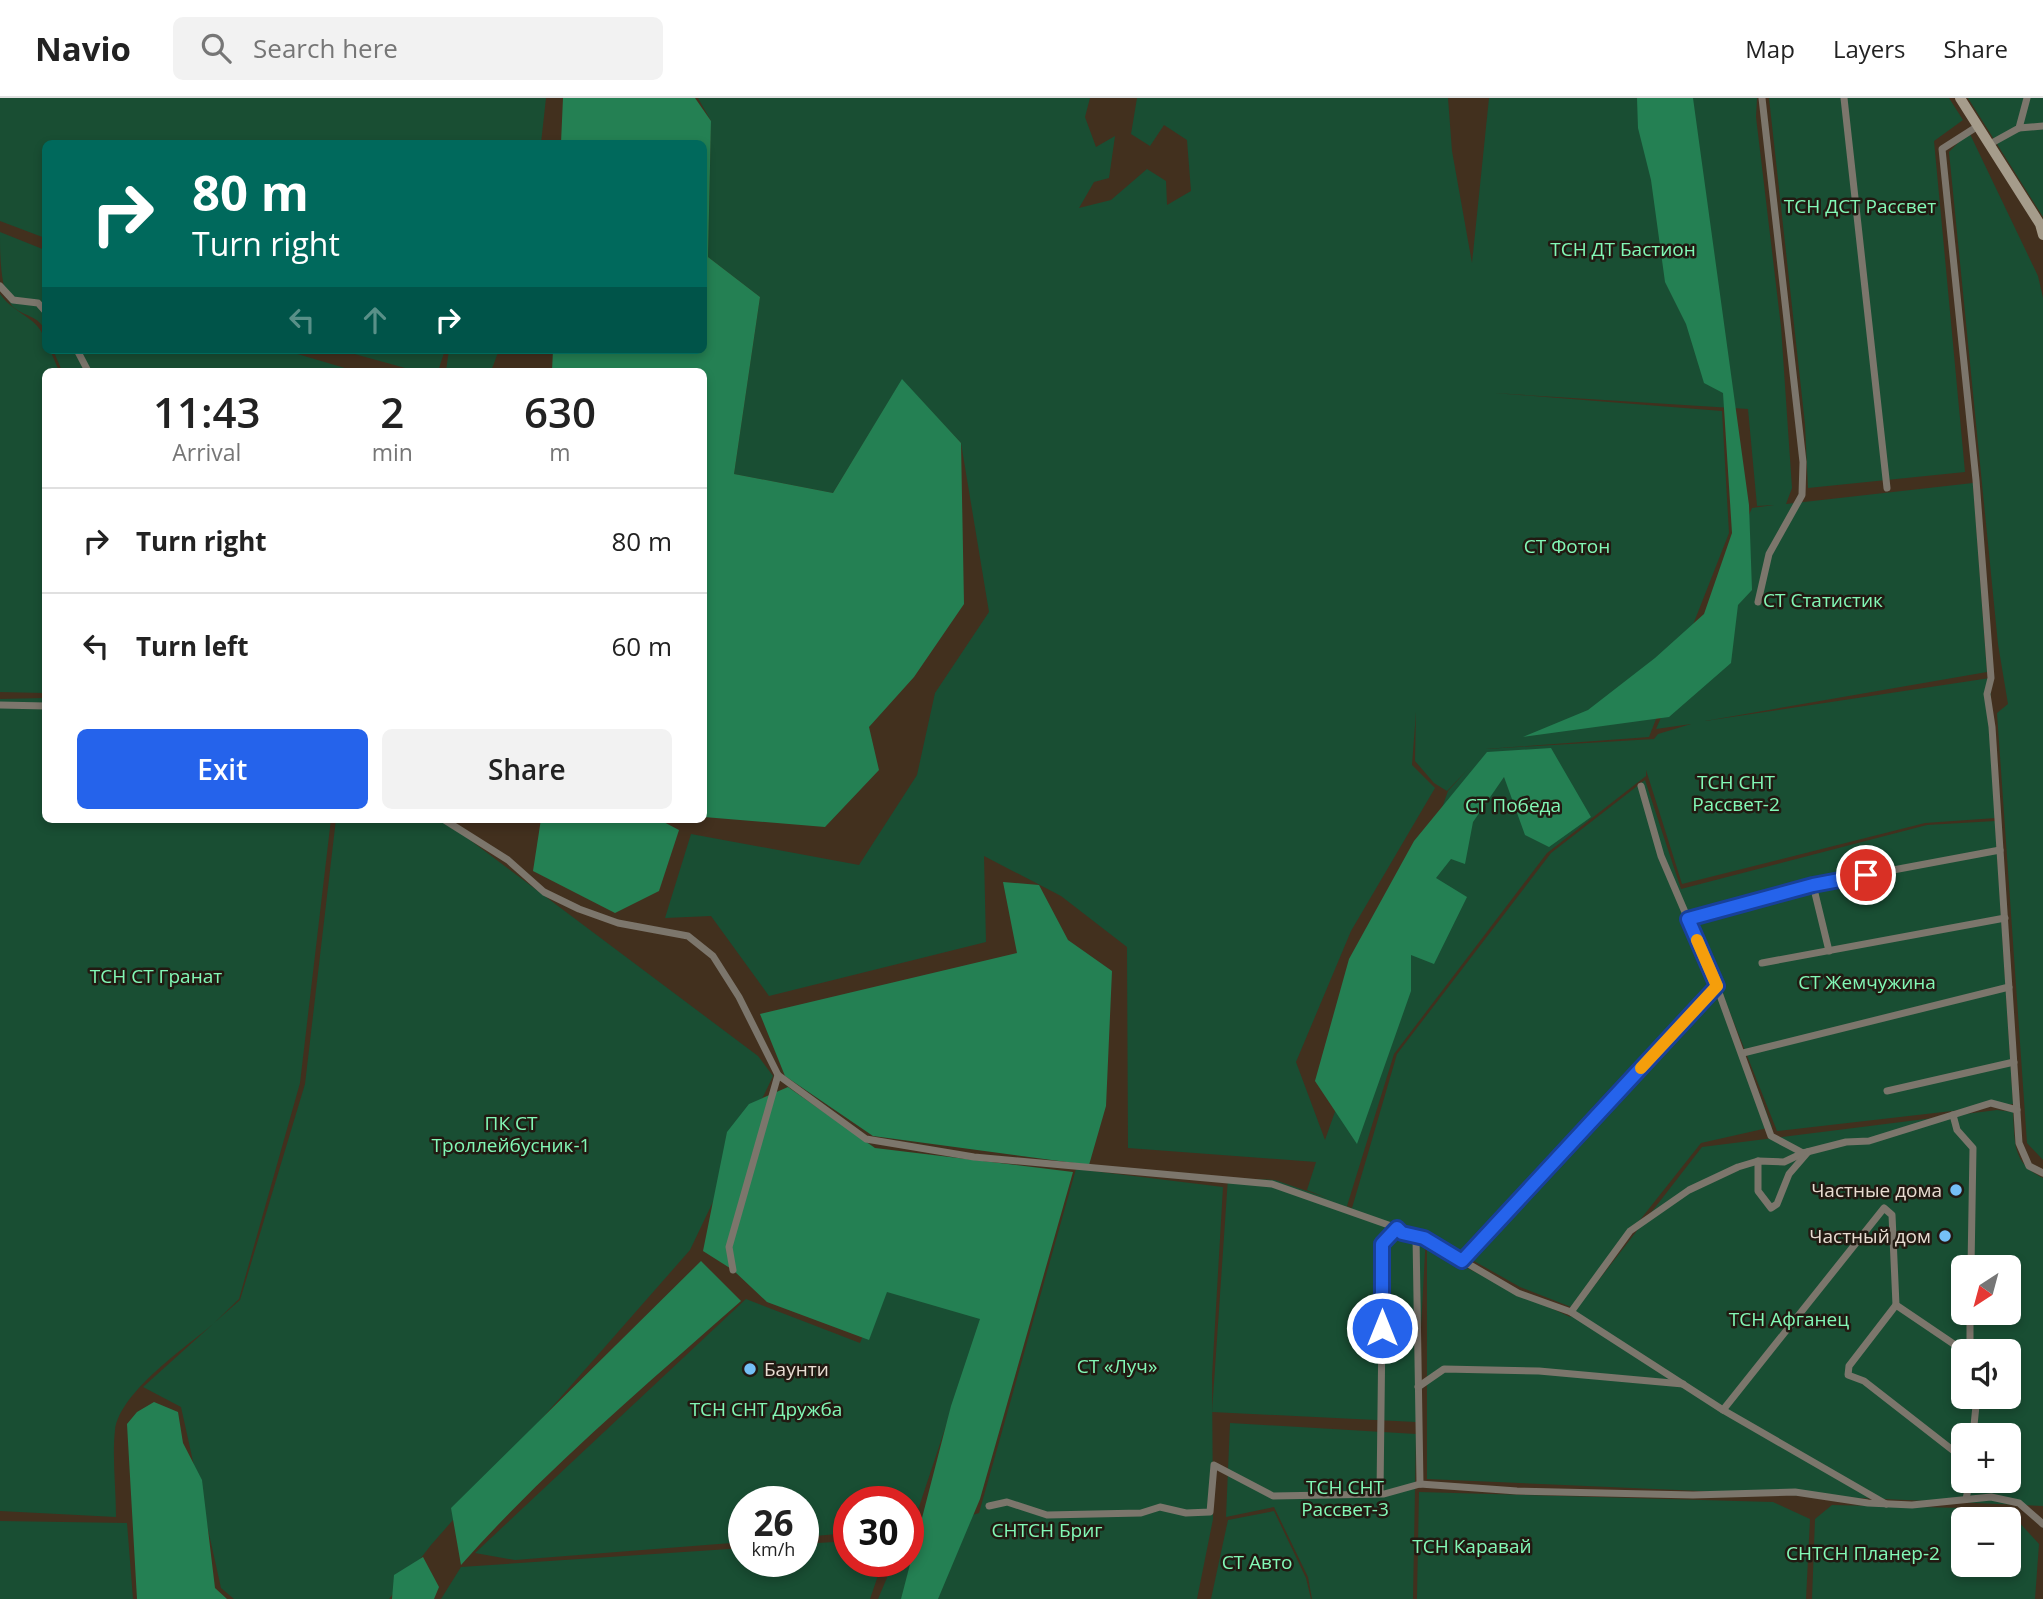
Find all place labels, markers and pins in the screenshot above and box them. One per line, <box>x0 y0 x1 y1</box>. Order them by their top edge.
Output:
pin <box>1836 845 1896 905</box>
place label: Частные дома <box>1811 1177 1942 1203</box>
marker: Частные дома <box>1948 1182 1964 1198</box>
place label: Частный дом <box>1809 1223 1931 1249</box>
marker: Частный дом <box>1937 1228 1953 1244</box>
place label: Баунти <box>764 1356 829 1382</box>
marker: Баунти <box>742 1361 758 1377</box>

